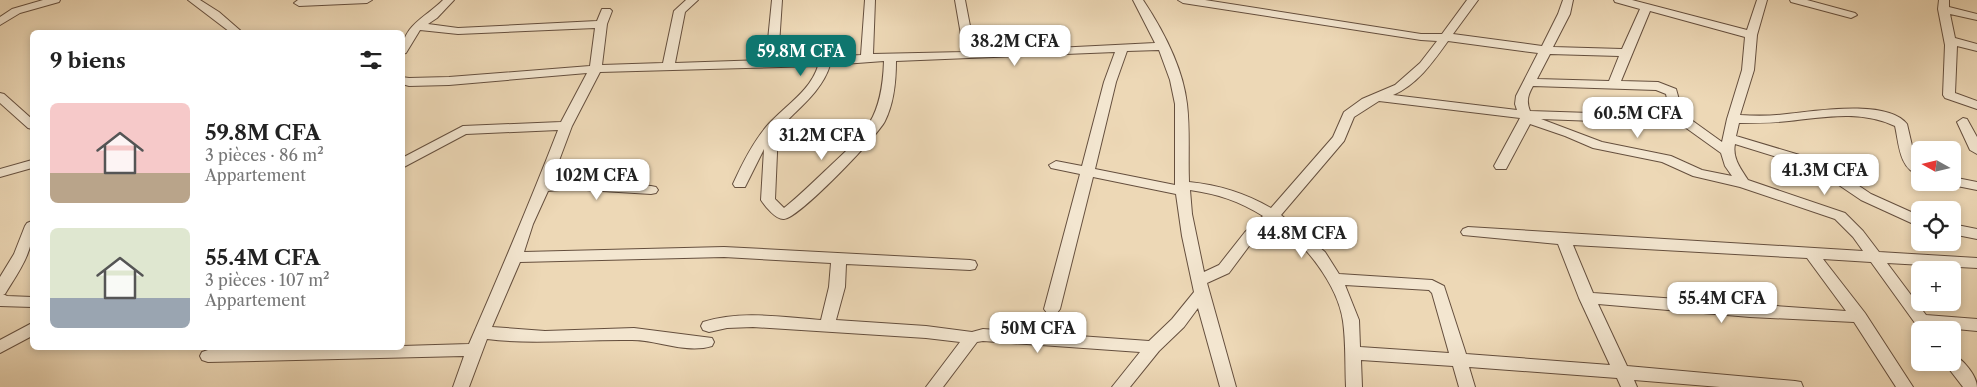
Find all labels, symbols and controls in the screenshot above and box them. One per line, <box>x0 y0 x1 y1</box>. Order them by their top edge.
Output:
pin: 38.2M CFA <box>958 24 1072 67</box>
text: 38.2M CFA <box>971 31 1059 51</box>
pin: 59.8M CFA <box>744 34 858 77</box>
text: 59.8M CFA <box>757 41 845 61</box>
icon: filters <box>357 46 385 74</box>
text: 9 biens <box>50 48 126 73</box>
pin: 60.5M CFA <box>1581 96 1695 139</box>
text: 60.5M CFA <box>1594 103 1682 123</box>
pin: 31.2M CFA <box>765 119 879 161</box>
text: 59.8M CFA <box>205 120 321 145</box>
icon: home <box>90 123 150 183</box>
text: 31.2M CFA <box>779 125 865 145</box>
north arrow <box>1911 141 1961 191</box>
map controls <box>1911 141 1961 371</box>
text: 3 pièces · 86 m² <box>205 145 324 165</box>
pin: 41.3M CFA <box>1768 154 1882 196</box>
pin: 102M CFA <box>545 158 649 201</box>
text: 41.3M CFA <box>1782 160 1868 180</box>
text: Appartement <box>205 165 306 185</box>
text: 102M CFA <box>556 165 638 185</box>
button: locate <box>1911 201 1961 251</box>
pin: 44.8M CFA <box>1245 216 1359 259</box>
text: 44.8M CFA <box>1257 223 1347 243</box>
text: 55.4M CFA <box>205 245 320 270</box>
icon: home <box>90 248 150 308</box>
button: + <box>1911 261 1961 311</box>
text: 3 pièces · 107 m² <box>205 270 330 290</box>
pin: 55.4M CFA <box>1665 282 1779 324</box>
text: 55.4M CFA <box>1678 288 1766 308</box>
text: Appartement <box>205 290 306 310</box>
pin: 50M CFA <box>992 312 1084 354</box>
text: 50M CFA <box>1000 318 1076 338</box>
button: − <box>1911 321 1961 371</box>

